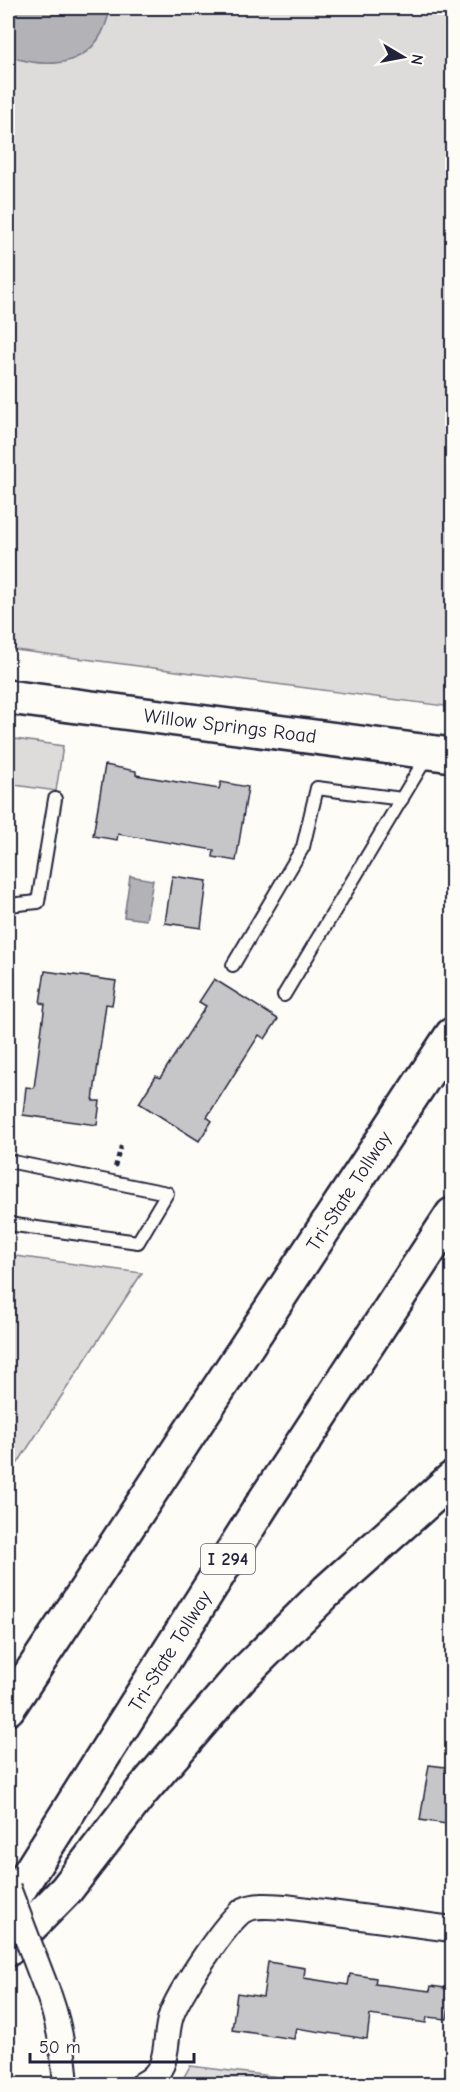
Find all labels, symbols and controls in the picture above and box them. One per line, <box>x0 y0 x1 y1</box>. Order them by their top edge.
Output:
north arrow <box>373 27 433 87</box>
text: N <box>407 53 427 66</box>
street label: Willow Springs Road <box>142 704 318 748</box>
street label: Tri-State Tollway <box>302 1127 396 1255</box>
road number: I 294 <box>201 1544 255 1574</box>
street label: Tri-State Tollway <box>124 1586 216 1716</box>
scale bar <box>30 2026 194 2064</box>
text: 50 m <box>39 2037 81 2058</box>

